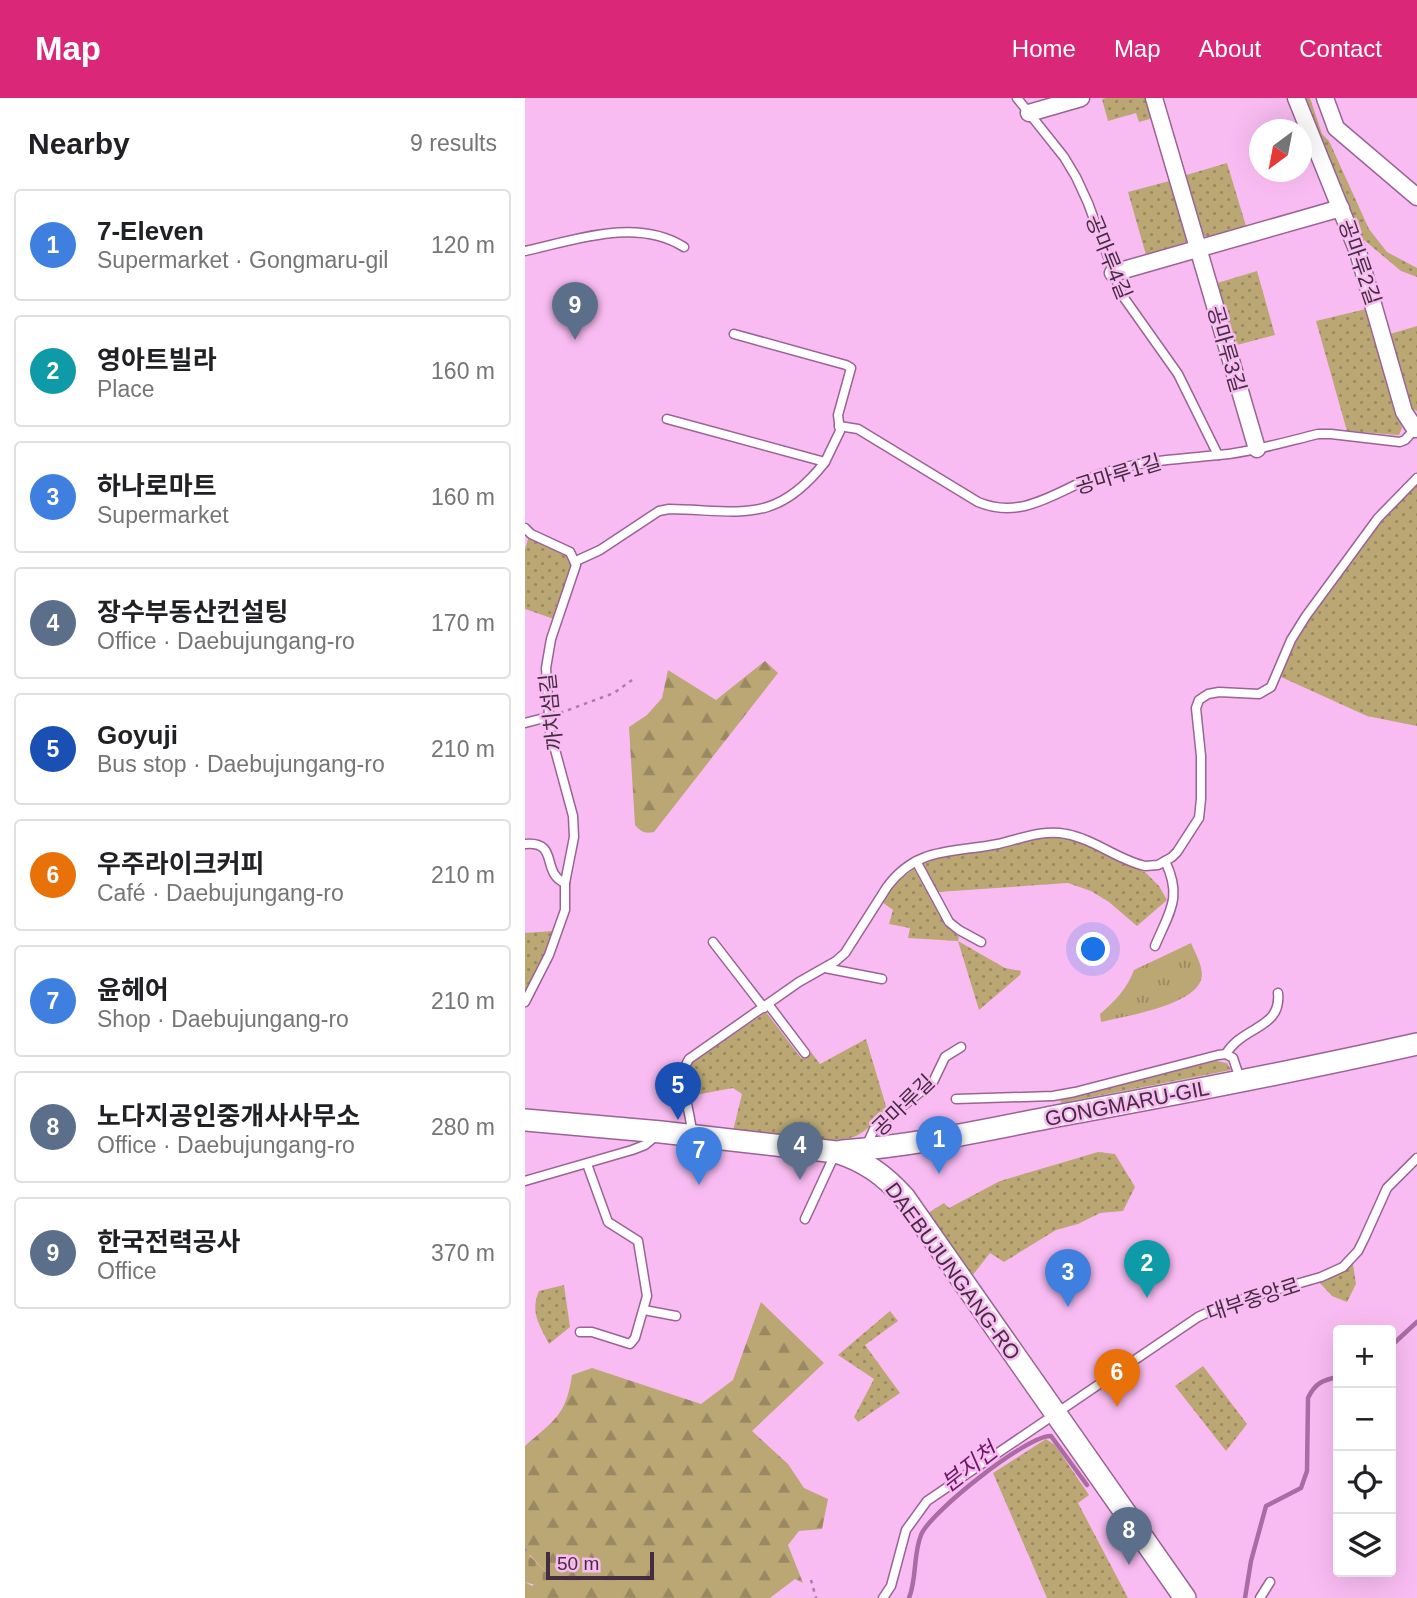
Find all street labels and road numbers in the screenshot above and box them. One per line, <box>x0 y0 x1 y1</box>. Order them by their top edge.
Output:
street label: 공마루4길 <box>1082 211 1136 303</box>
street label: 공마루2길 <box>1335 216 1385 308</box>
street label: 공마루3길 <box>1204 303 1250 395</box>
street label: 공마루1길 <box>1072 450 1164 498</box>
street label: 까치섬길 <box>536 672 566 752</box>
street label: 공마루길 <box>867 1070 939 1140</box>
street label: GONGMARU-GIL <box>1043 1076 1211 1130</box>
street label: DAEBUJUNGANG-RO <box>881 1178 1025 1364</box>
street label: 대부중앙로 <box>1204 1273 1302 1325</box>

